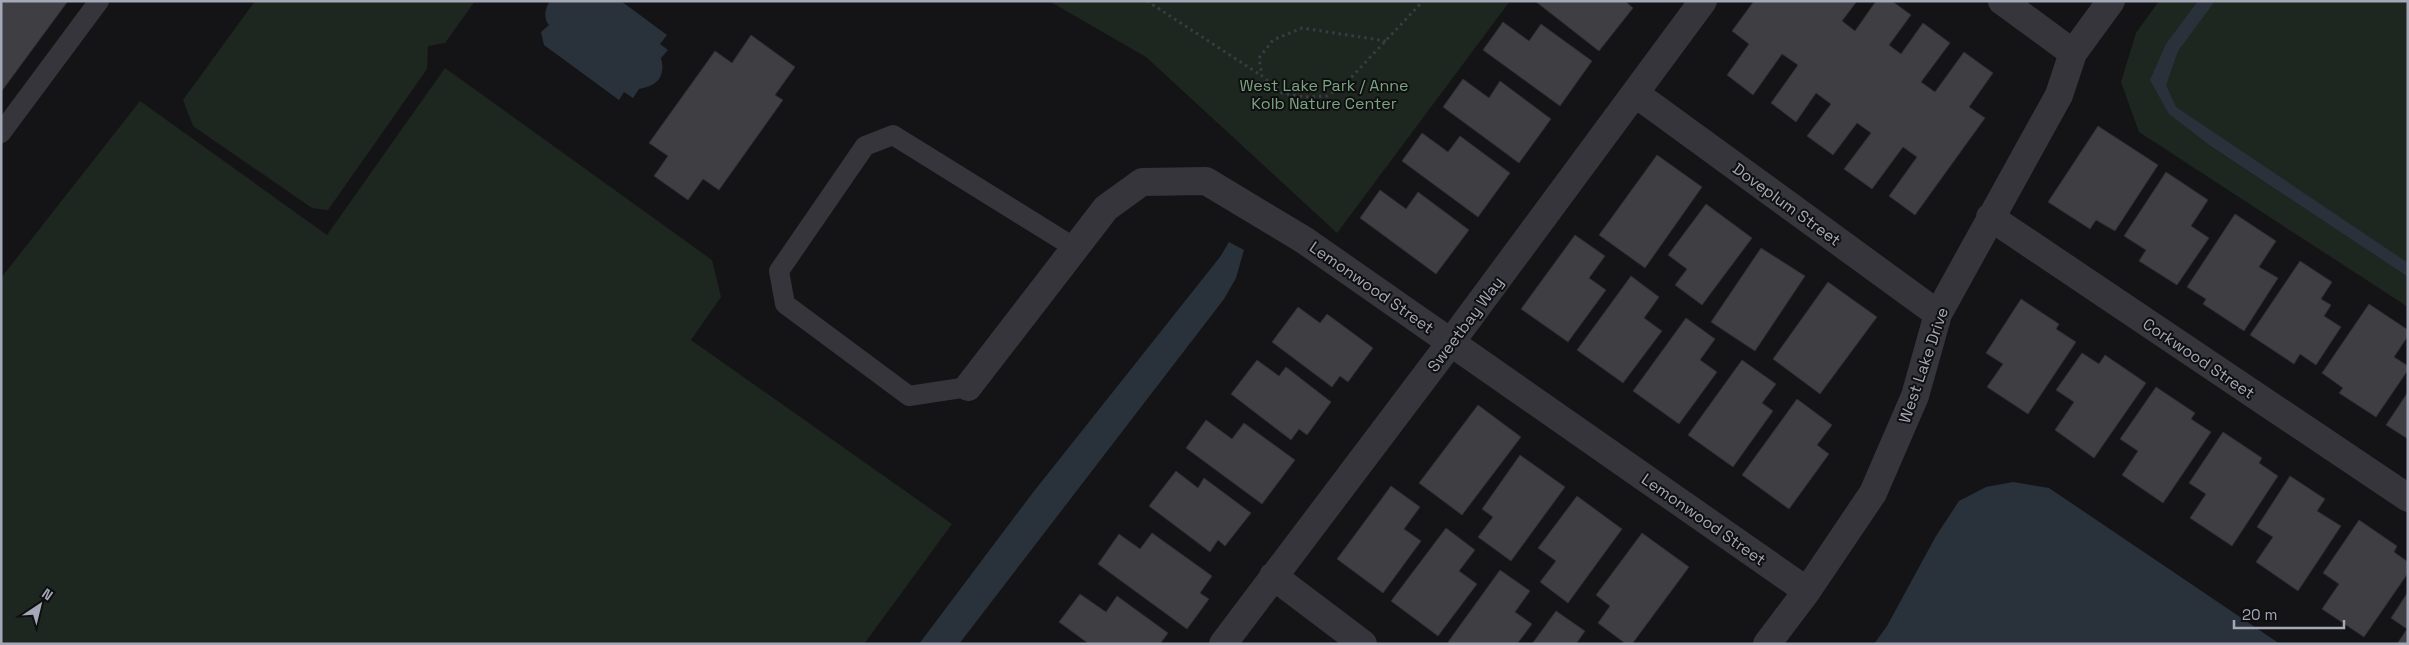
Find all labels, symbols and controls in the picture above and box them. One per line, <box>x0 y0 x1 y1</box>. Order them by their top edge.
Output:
park label: West Lake Park / Anne Kolb Nature Center <box>1239 75 1409 114</box>
street label: Doveplum Street <box>1728 158 1845 251</box>
street label: Lemonwood Street <box>1305 237 1438 338</box>
street label: Sweetbay Way <box>1423 272 1508 376</box>
street label: West Lake Drive <box>1894 305 1953 426</box>
street label: Corkwood Street <box>2139 313 2259 404</box>
street label: Lemonwood Street <box>1637 469 1770 570</box>
north arrow <box>15 580 65 630</box>
text: N <box>38 584 56 604</box>
scale bar <box>2234 598 2344 630</box>
text: 20 m <box>2242 605 2277 624</box>

